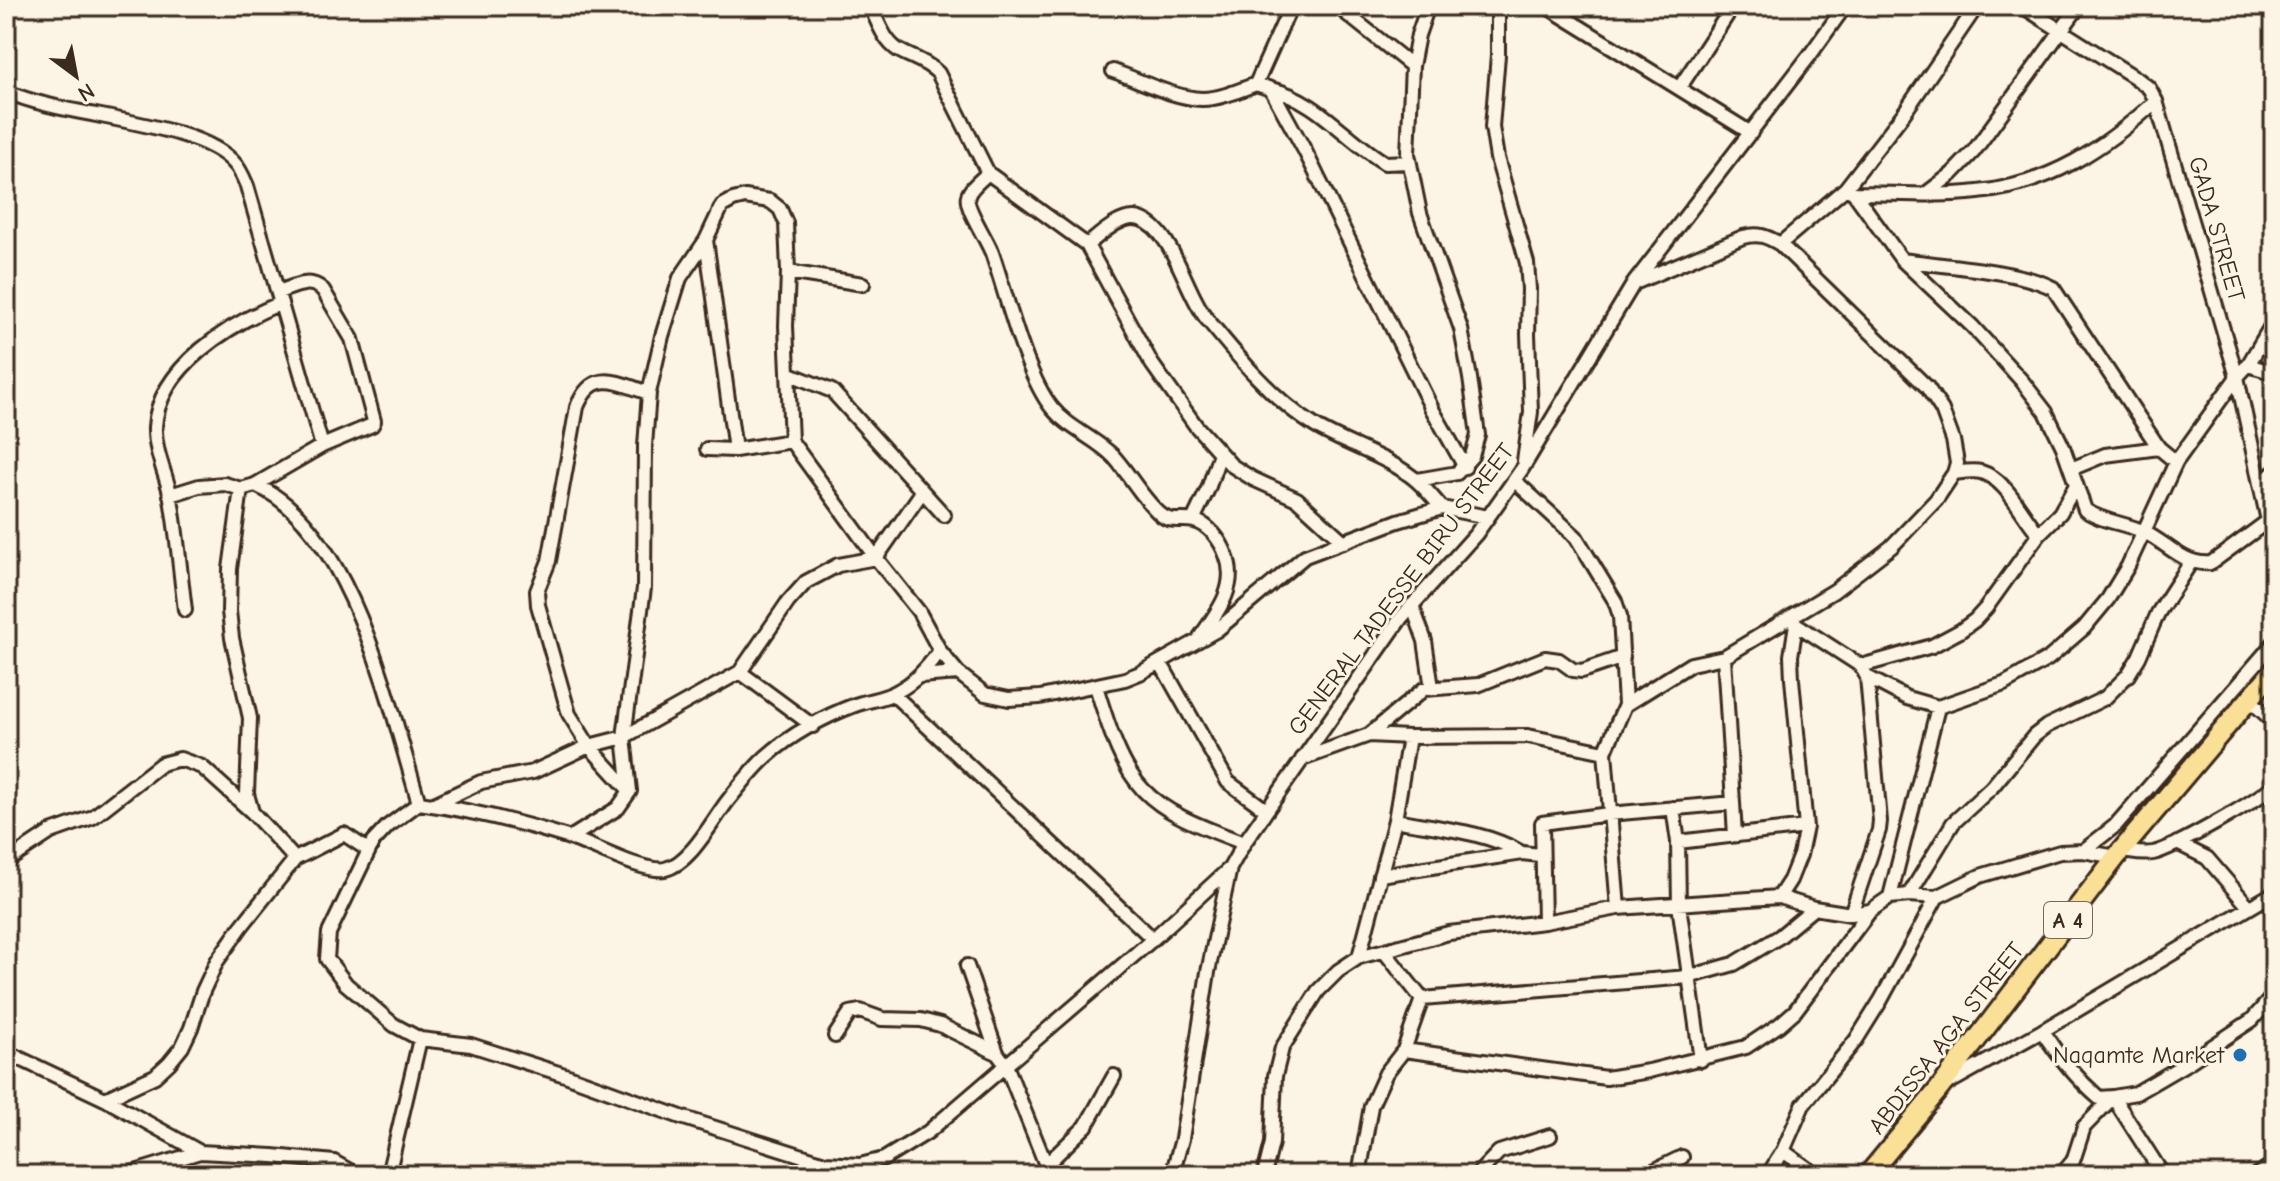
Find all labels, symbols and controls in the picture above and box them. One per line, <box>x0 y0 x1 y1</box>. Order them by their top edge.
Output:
north arrow <box>36 36 116 116</box>
text: N <box>73 77 99 107</box>
street label: GADA STREET <box>2183 153 2251 305</box>
street label: GENERAL TADESSE BIRU STREET <box>1282 437 1520 740</box>
road number: A 4 <box>2044 902 2092 938</box>
street label: ABDISSA AGA STREET <box>1862 936 2030 1139</box>
place label: Naqamte Market <box>2053 1041 2225 1069</box>
marker: Naqamte Market <box>2231 1046 2249 1064</box>

